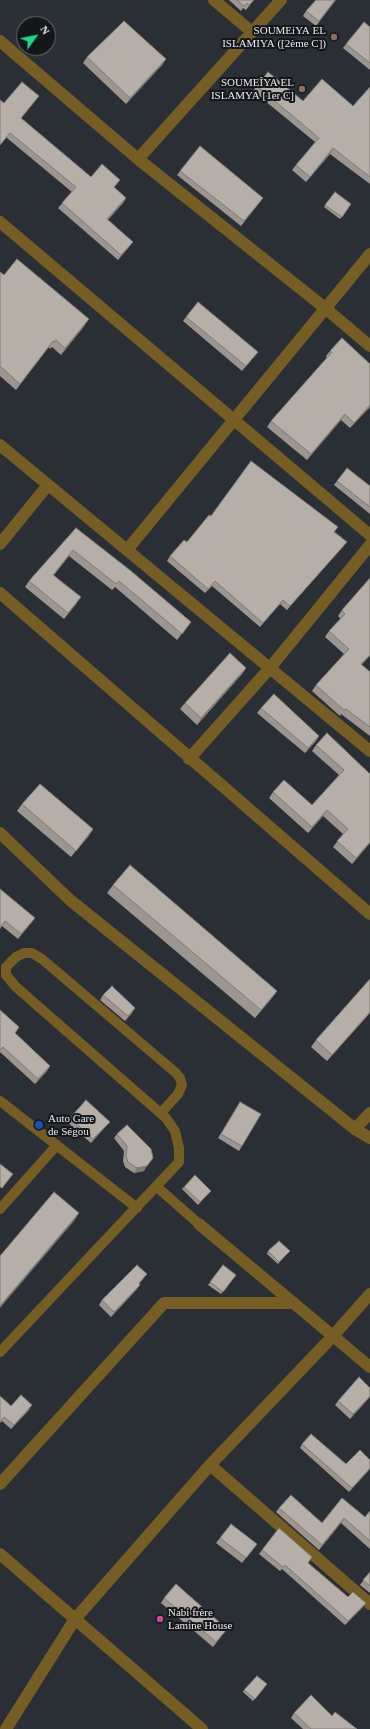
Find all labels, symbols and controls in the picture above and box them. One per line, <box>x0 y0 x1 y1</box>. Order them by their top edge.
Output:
north arrow <box>16 16 56 56</box>
text: N <box>38 23 52 37</box>
place label: SOUMEiYA EL ISLAMIYA ([2ème C]) <box>222 24 326 50</box>
marker: SOUMEiYA EL ISLAMIYA ([2ème C]) <box>329 32 339 42</box>
place label: SOUMEÎYA EL ISLAMYA [1er C] <box>211 76 294 102</box>
marker: SOUMEÎYA EL ISLAMYA [1er C] <box>297 84 307 94</box>
place label: Auto Gare de Ségou <box>48 1112 94 1138</box>
marker: Auto Gare de Ségou <box>33 1119 45 1131</box>
place label: Nabi frère Lamine House <box>168 1606 232 1632</box>
marker: Nabi frère Lamine House <box>155 1614 165 1624</box>

